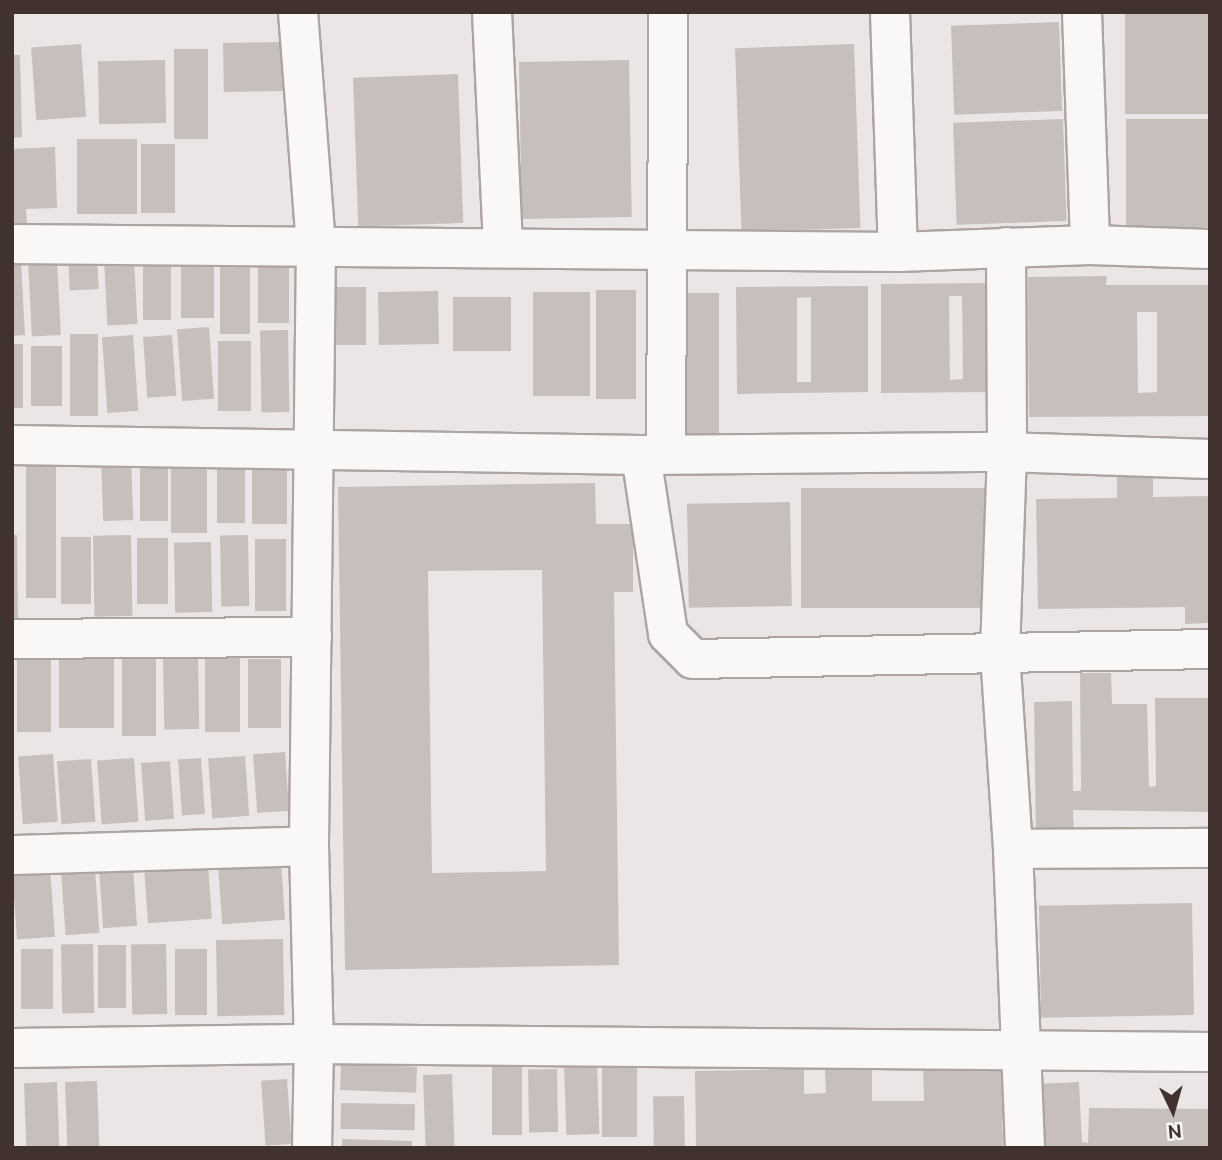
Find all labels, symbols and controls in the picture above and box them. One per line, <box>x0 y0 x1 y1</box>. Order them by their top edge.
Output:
north arrow <box>1138 1076 1208 1146</box>
text: N <box>1167 1120 1183 1143</box>

